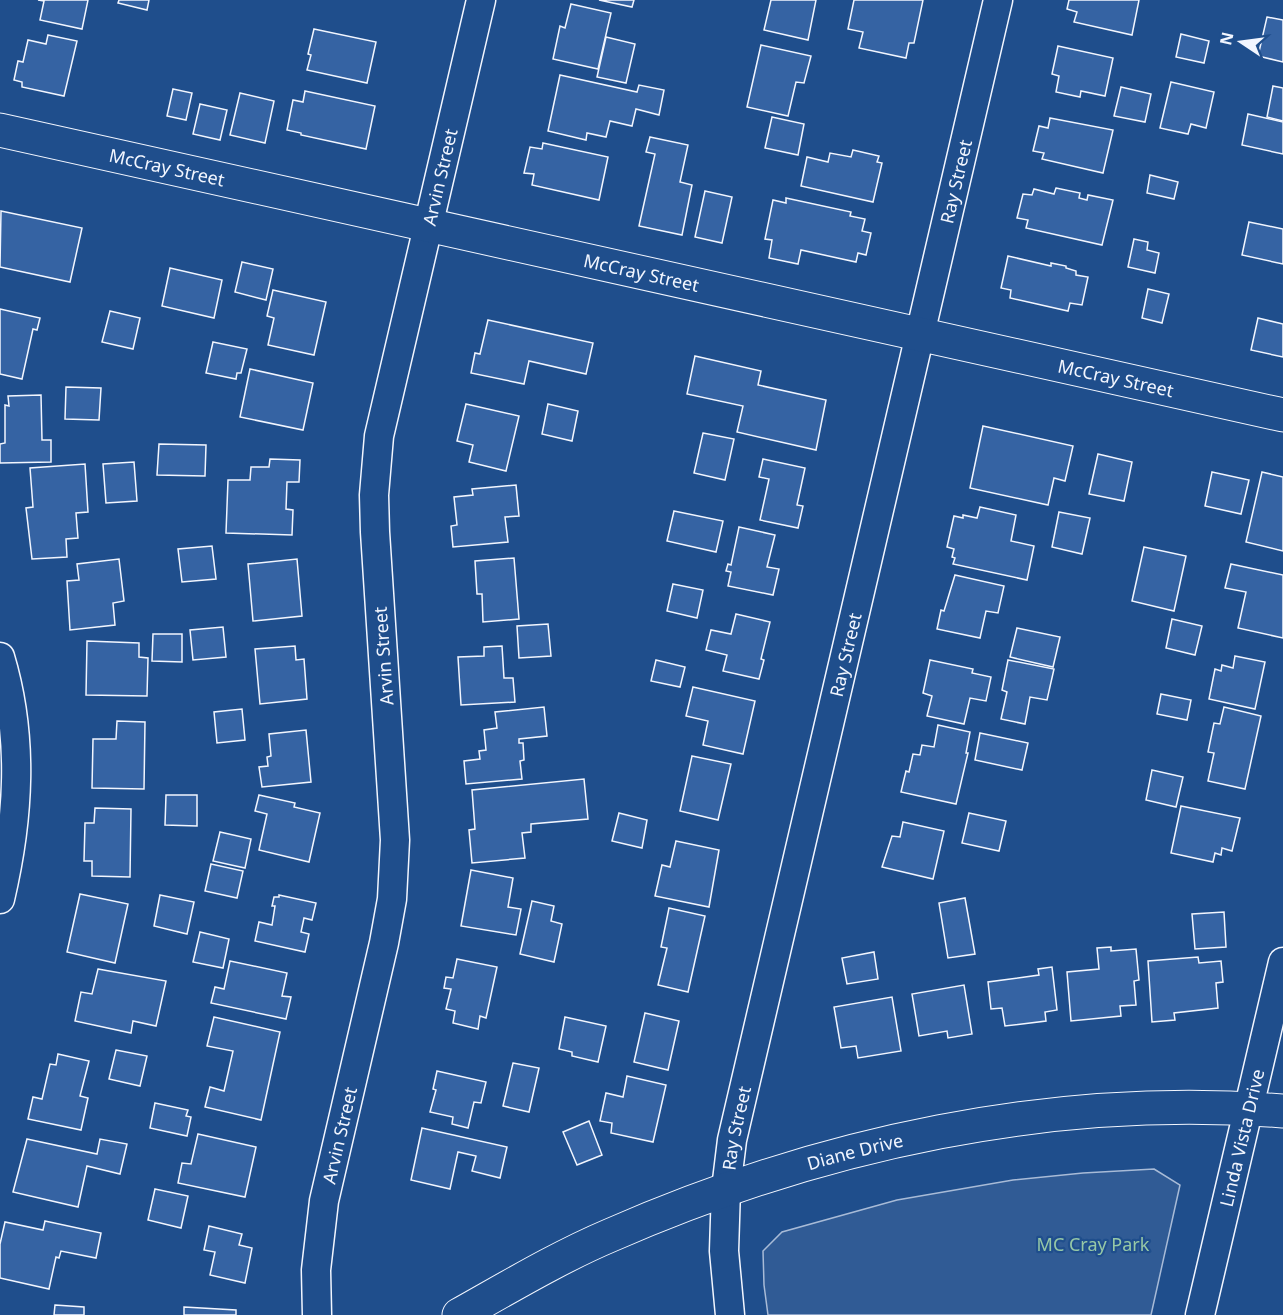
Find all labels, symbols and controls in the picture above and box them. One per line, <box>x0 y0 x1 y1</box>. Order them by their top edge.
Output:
north arrow <box>1211 12 1271 72</box>
text: N <box>1214 30 1239 47</box>
street label: Arvin Street <box>417 126 463 228</box>
street label: Ray Street <box>934 137 977 226</box>
street label: McCray Street <box>107 143 227 192</box>
street label: McCray Street <box>581 248 702 297</box>
street label: McCray Street <box>1056 353 1176 402</box>
street label: Arvin Street <box>368 605 398 706</box>
street label: Ray Street <box>824 610 867 699</box>
street label: Linda Vista Drive <box>1214 1066 1269 1209</box>
street label: Ray Street <box>716 1083 756 1172</box>
street label: Arvin Street <box>316 1084 362 1186</box>
street label: Diane Drive <box>804 1128 905 1175</box>
park label: MC Cray Park <box>1037 1232 1150 1256</box>

